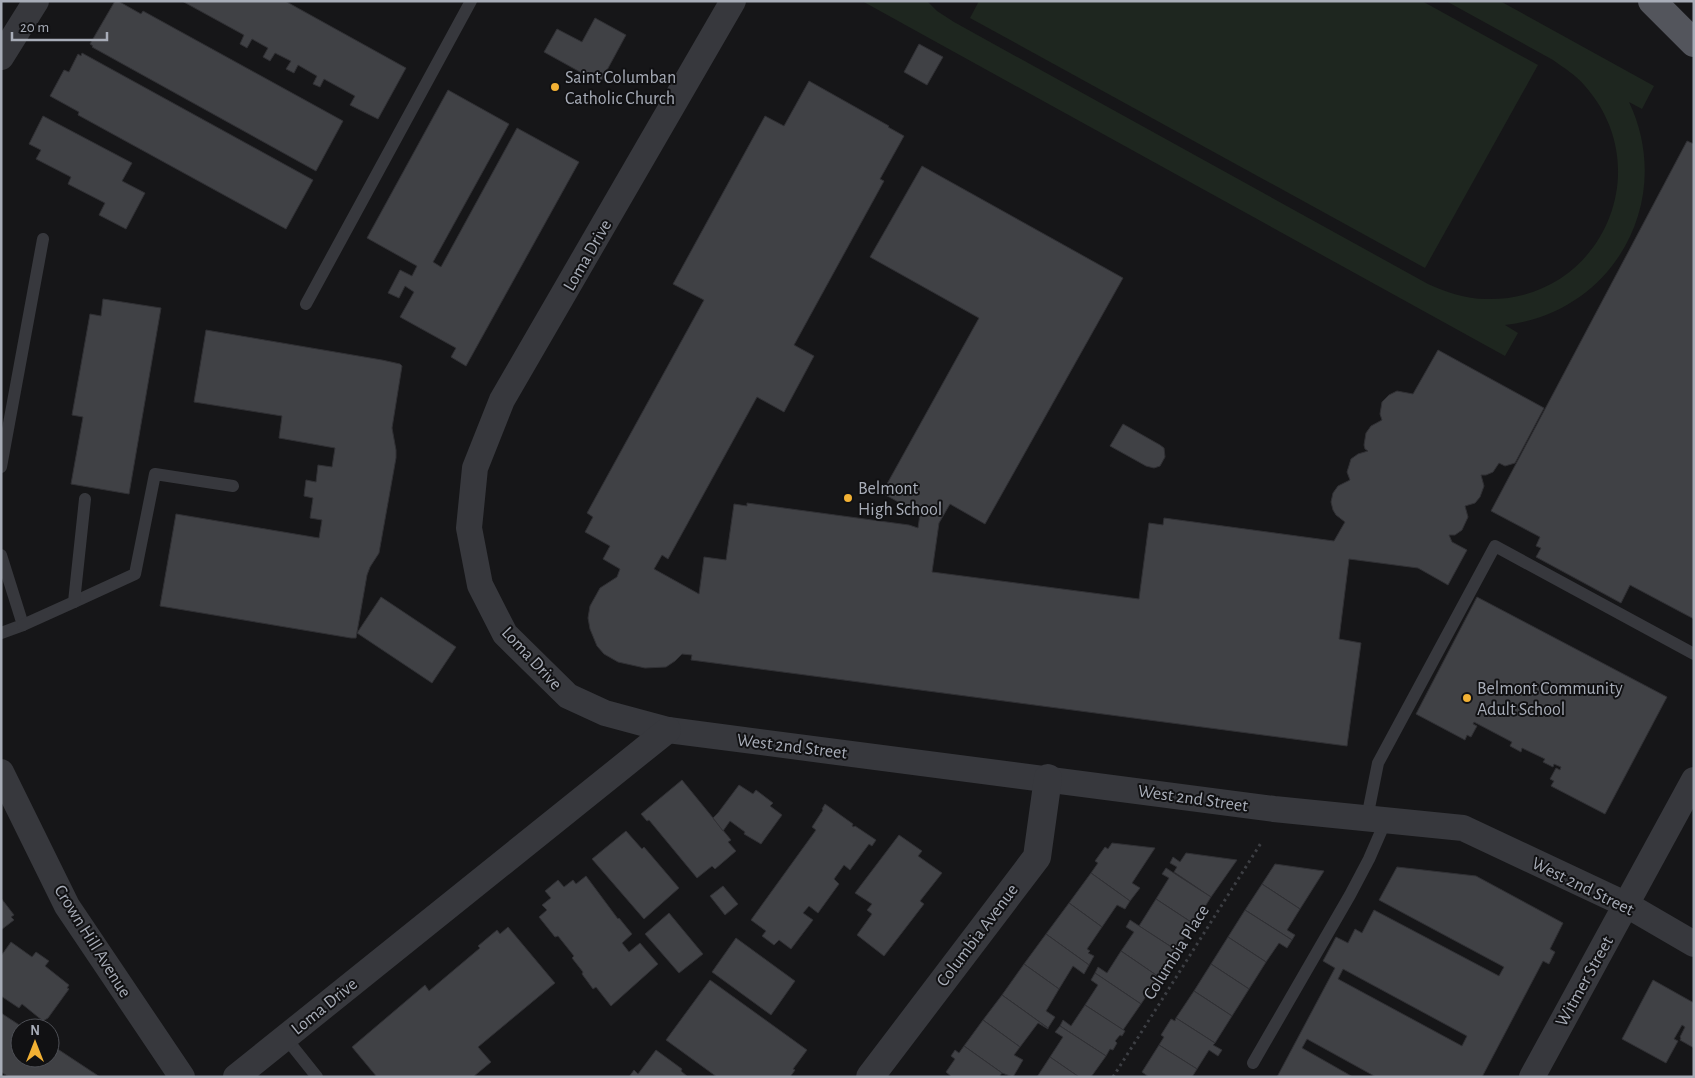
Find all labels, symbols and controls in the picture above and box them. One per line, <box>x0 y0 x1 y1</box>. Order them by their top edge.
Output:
scale bar <box>12 10 108 42</box>
text: 20 m <box>20 20 49 35</box>
place label: Saint Columban Catholic Church <box>565 69 676 108</box>
marker: Saint Columban Catholic Church <box>549 81 561 93</box>
street label: Loma Drive <box>560 217 615 294</box>
place label: Belmont High School <box>858 480 942 519</box>
marker: Belmont High School <box>842 492 854 504</box>
street label: Loma Drive <box>498 624 565 694</box>
place label: Belmont Community Adult School <box>1477 680 1623 719</box>
marker: Belmont Community Adult School <box>1461 692 1473 704</box>
street label: West 2nd Street <box>736 731 848 763</box>
street label: West 2nd Street <box>1137 782 1249 816</box>
street label: West 2nd Street <box>1529 854 1637 919</box>
street label: Columbia Avenue <box>934 881 1022 990</box>
street label: Crown Hill Avenue <box>50 882 134 1001</box>
street label: Columbia Place <box>1141 902 1213 1003</box>
street label: Witmer Street <box>1553 933 1617 1030</box>
street label: Loma Drive <box>288 975 361 1039</box>
north arrow <box>10 1018 60 1068</box>
text: N <box>30 1024 40 1038</box>

